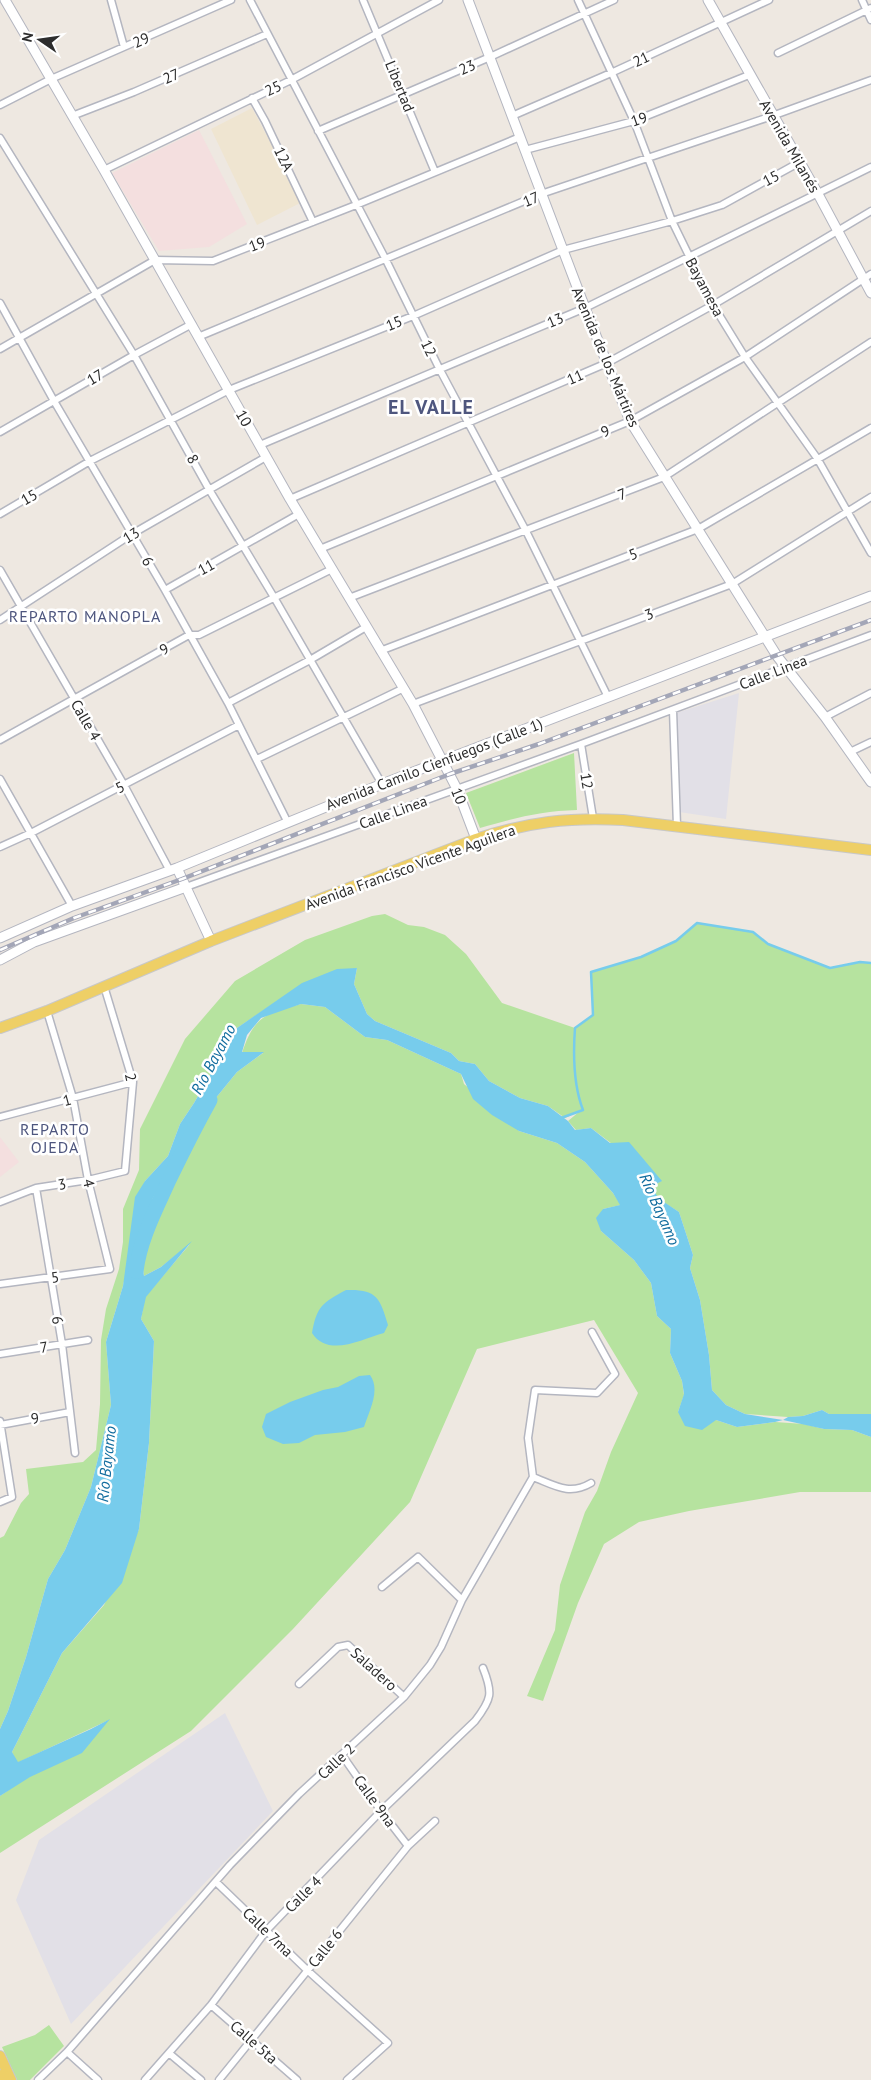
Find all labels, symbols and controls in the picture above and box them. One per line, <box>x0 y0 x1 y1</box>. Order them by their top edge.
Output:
north arrow <box>15 15 65 65</box>
street label: 29 <box>130 28 152 52</box>
text: N <box>18 31 37 44</box>
street label: 21 <box>630 47 652 71</box>
street label: 23 <box>456 55 478 79</box>
street label: Libertad <box>381 58 419 114</box>
street label: 27 <box>160 64 182 88</box>
street label: 25 <box>261 76 285 100</box>
street label: Avenida Milanés <box>756 96 824 196</box>
street label: 19 <box>628 107 650 131</box>
street label: 12A <box>270 144 298 175</box>
street label: 15 <box>759 166 783 190</box>
street label: 17 <box>520 187 542 211</box>
street label: 19 <box>246 232 268 256</box>
street label: Bayamesa <box>682 254 728 320</box>
street label: Avenida de los Mártires <box>568 284 644 430</box>
street label: 13 <box>544 308 566 332</box>
street label: 15 <box>383 311 405 335</box>
street label: 12 <box>417 336 441 360</box>
street label: 17 <box>83 365 107 389</box>
street label: 11 <box>564 365 586 389</box>
district label: EL VALLE <box>388 394 474 420</box>
street label: 10 <box>232 406 256 430</box>
street label: 9 <box>598 421 612 441</box>
street label: 8 <box>183 451 203 467</box>
street label: 7 <box>615 484 629 504</box>
street label: 15 <box>17 485 41 509</box>
street label: 13 <box>119 523 143 547</box>
street label: 5 <box>626 544 640 564</box>
street label: 6 <box>138 553 158 569</box>
street label: 11 <box>194 555 218 579</box>
street label: 3 <box>642 604 656 624</box>
district label: REPARTO MANOPLA <box>9 606 161 626</box>
street label: 9 <box>156 639 172 659</box>
street label: Calle Linea <box>736 650 810 694</box>
street label: Calle 4 <box>67 696 105 744</box>
street label: Avenida Camilo Cienfuegos (Calle 1) <box>323 714 545 814</box>
street label: 12 <box>576 771 598 791</box>
street label: 5 <box>112 777 128 797</box>
street label: 10 <box>447 785 471 807</box>
street label: Calle Linea <box>356 791 430 833</box>
street label: Avenida Francisco Vicente Aguilera <box>302 820 518 914</box>
water label: Río Bayamo <box>186 1020 240 1098</box>
street label: 2 <box>121 1071 141 1083</box>
street label: 1 <box>61 1090 73 1110</box>
district label: REPARTO OJEDA <box>20 1119 90 1157</box>
water label: Río Bayamo <box>635 1170 685 1248</box>
street label: 3 <box>56 1174 68 1194</box>
street label: 4 <box>79 1177 99 1189</box>
street label: 5 <box>50 1267 60 1287</box>
street label: 6 <box>48 1314 68 1326</box>
street label: 7 <box>38 1337 50 1357</box>
street label: 9 <box>29 1408 41 1428</box>
water label: Río Bayamo <box>92 1425 120 1503</box>
street label: Saladero <box>347 1643 401 1695</box>
street label: Calle 2 <box>313 1739 359 1783</box>
street label: Calle 9na <box>350 1771 400 1831</box>
street label: Calle 4 <box>281 1872 325 1916</box>
street label: Calle 7ma <box>239 1903 297 1961</box>
street label: Calle 6 <box>304 1925 346 1971</box>
street label: Calle 5ta <box>226 2016 282 2068</box>

